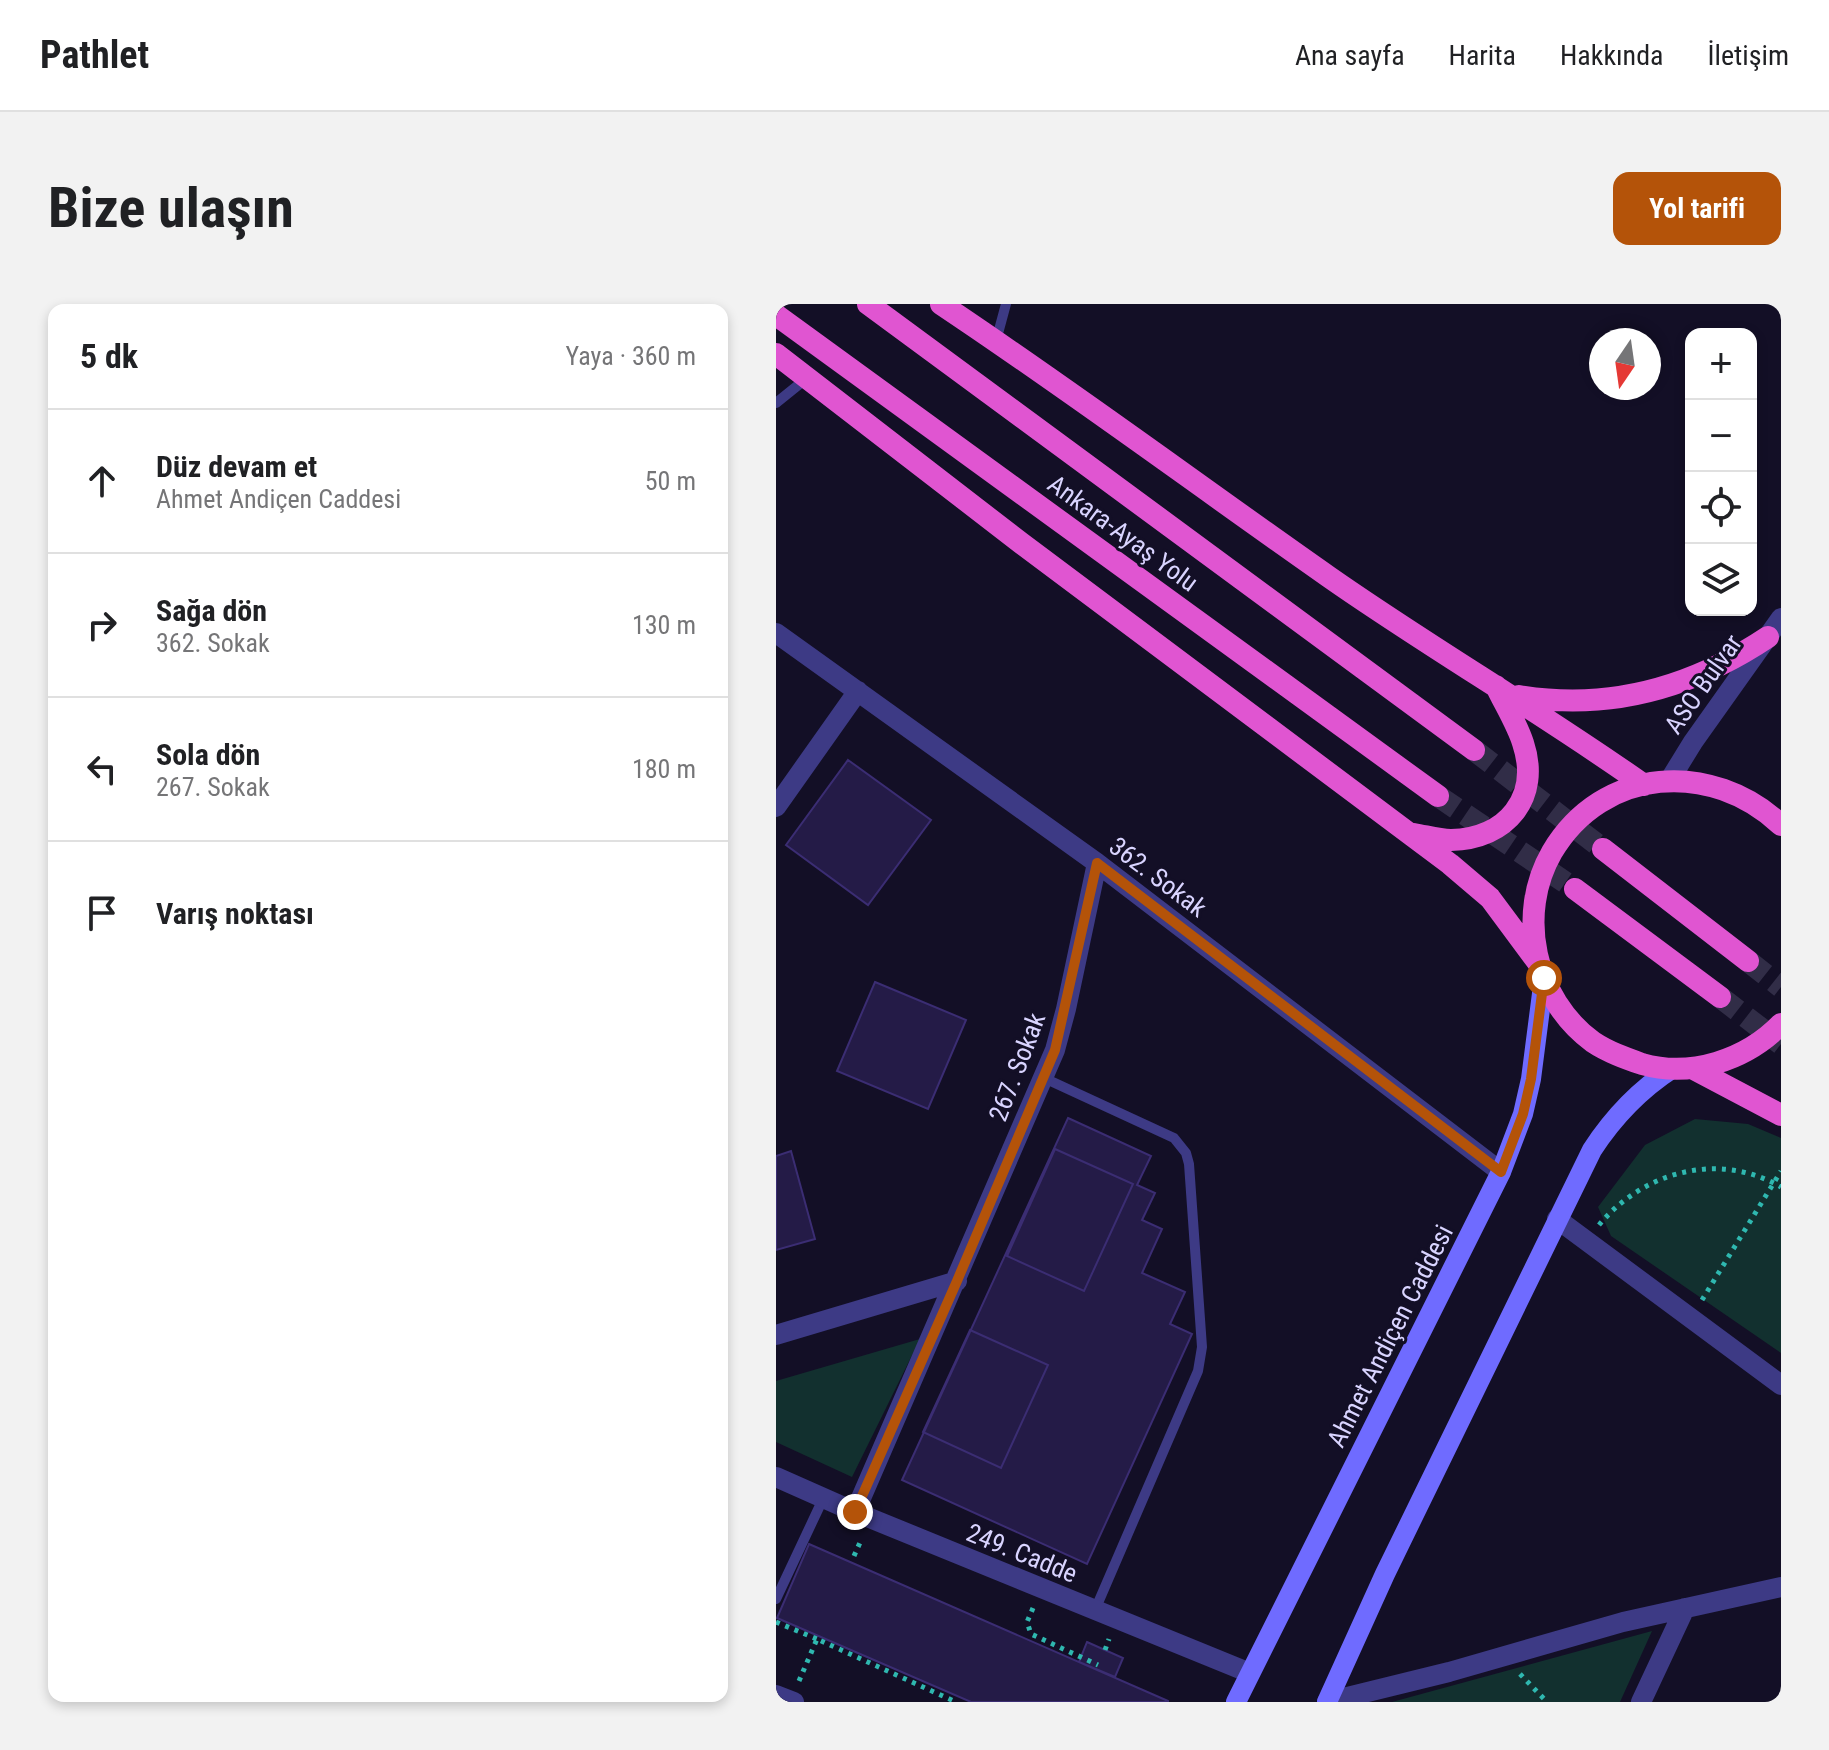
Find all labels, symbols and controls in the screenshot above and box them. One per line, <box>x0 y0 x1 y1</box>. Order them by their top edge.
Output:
text: Pathlet <box>40 33 149 77</box>
text: Ana sayfa <box>1295 39 1405 72</box>
text: Harita <box>1449 39 1516 72</box>
text: Hakkında <box>1560 39 1663 72</box>
text: İletişim <box>1707 39 1789 72</box>
button: Yol tarifi <box>1613 172 1781 245</box>
text: Bize ulaşın <box>48 175 294 241</box>
north arrow <box>1589 328 1661 400</box>
map controls <box>1685 328 1757 616</box>
button: + <box>1685 328 1757 400</box>
text: 5 dk <box>80 336 138 376</box>
text: Yaya · 360 m <box>566 341 696 371</box>
button: − <box>1685 400 1757 472</box>
text: Düz devam et <box>156 449 317 484</box>
icon: ahead <box>80 459 124 503</box>
text: 50 m <box>645 466 696 496</box>
street label: Ankara-Ayaş Yolu <box>1042 469 1204 597</box>
button: locate <box>1685 472 1757 544</box>
text: Ahmet Andiçen Caddesi <box>156 484 401 514</box>
button: layers <box>1685 544 1757 616</box>
text: Sağa dön <box>156 593 267 628</box>
icon: right <box>80 603 124 647</box>
text: 130 m <box>632 610 696 640</box>
text: 362. Sokak <box>156 628 270 658</box>
street label: ASO Bulvar <box>1658 629 1748 739</box>
text: Sola dön <box>156 737 260 772</box>
icon: left <box>80 747 124 791</box>
text: 180 m <box>632 754 696 784</box>
text: 267. Sokak <box>156 772 270 802</box>
street label: 362. Sokak <box>1104 831 1213 923</box>
icon: arrive <box>80 891 124 935</box>
text: Varış noktası <box>156 896 314 931</box>
route start <box>1526 960 1562 996</box>
street label: 267. Sokak <box>983 1008 1051 1125</box>
street label: Ahmet Andiçen Caddesi <box>1321 1220 1459 1452</box>
route end <box>837 1494 873 1530</box>
street label: 249. Cadde <box>962 1517 1082 1589</box>

